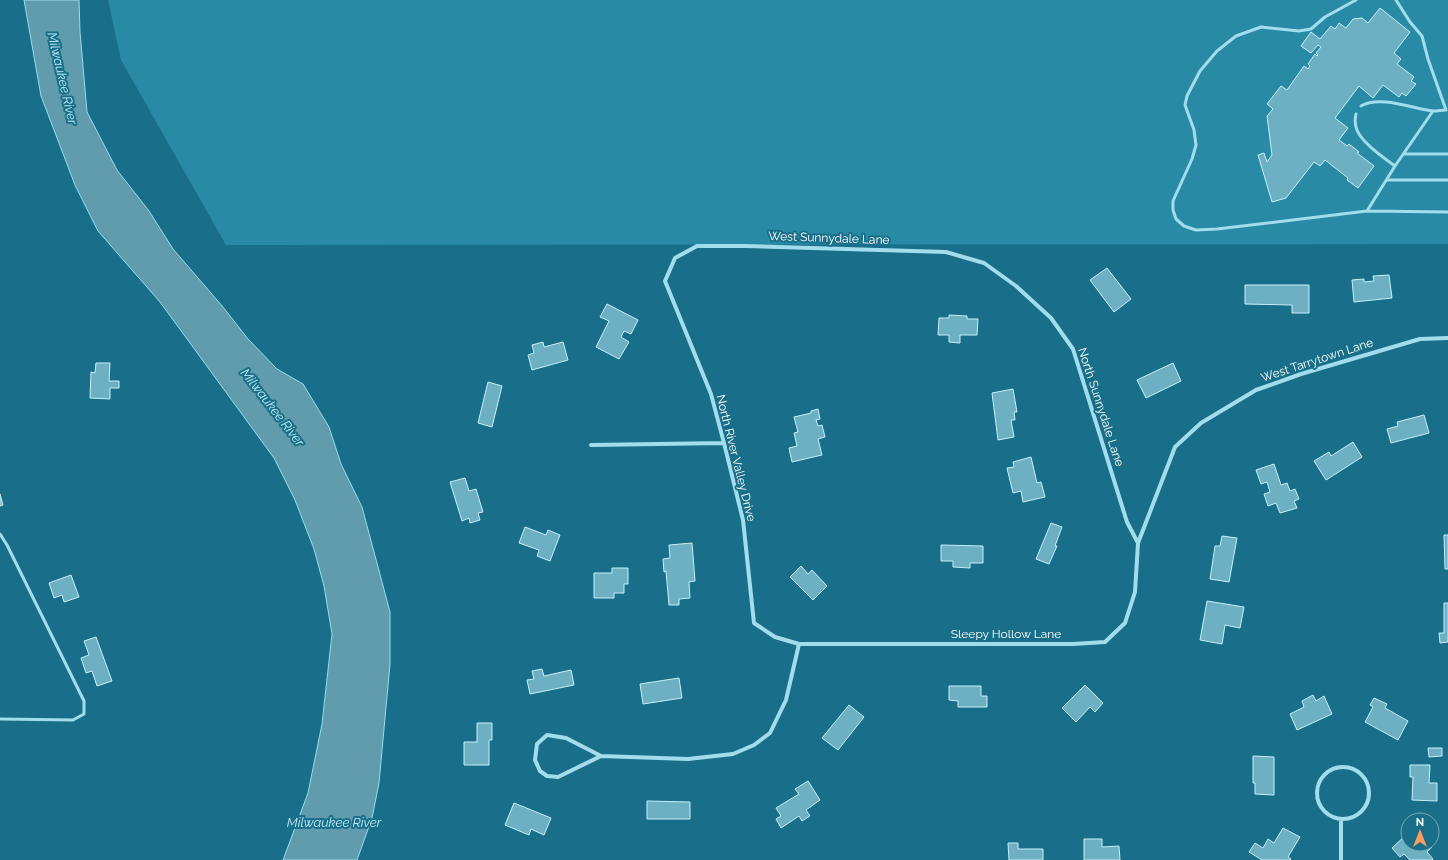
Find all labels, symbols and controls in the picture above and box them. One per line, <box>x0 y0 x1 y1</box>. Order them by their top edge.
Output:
water label: Milwaukee River <box>45 30 81 126</box>
street label: West Sunnydale Lane <box>768 229 890 247</box>
street label: West Tarrytown Lane <box>1259 335 1375 385</box>
street label: North Sunnydale Lane <box>1075 346 1127 468</box>
water label: Milwaukee River <box>238 366 308 450</box>
street label: North River Valley Drive <box>713 393 759 523</box>
street label: Sleepy Hollow Lane <box>951 627 1061 641</box>
north arrow <box>1400 812 1440 852</box>
water label: Milwaukee River <box>287 815 382 830</box>
text: N <box>1416 816 1424 829</box>

